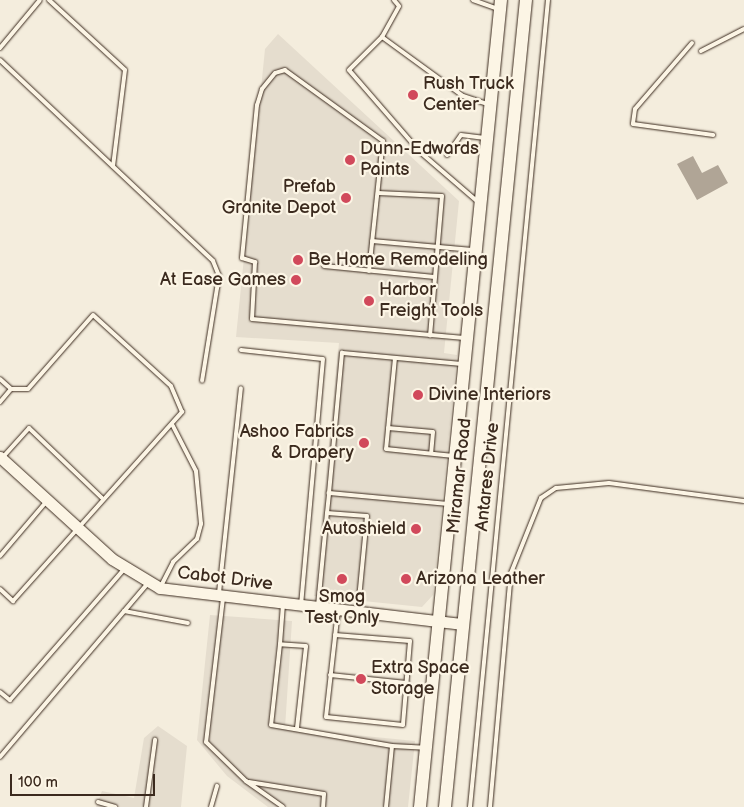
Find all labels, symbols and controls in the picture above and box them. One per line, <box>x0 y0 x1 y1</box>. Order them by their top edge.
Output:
place label: Rush Truck Center <box>423 74 514 116</box>
marker: Rush Truck Center <box>407 89 419 101</box>
place label: Dunn-Edwards Paints <box>360 139 479 182</box>
marker: Dunn-Edwards Paints <box>344 154 356 166</box>
place label: Prefab Granite Depot <box>222 177 336 220</box>
marker: Prefab Granite Depot <box>340 192 352 204</box>
place label: Be Home Remodeling <box>308 249 488 271</box>
marker: Be Home Remodeling <box>292 254 304 266</box>
place label: At Ease Games <box>160 269 286 291</box>
marker: At Ease Games <box>290 274 302 286</box>
place label: Harbor Freight Tools <box>379 280 484 322</box>
marker: Harbor Freight Tools <box>363 295 375 307</box>
place label: Divine Interiors <box>428 384 551 406</box>
marker: Divine Interiors <box>412 389 424 401</box>
street label: Miramar Road <box>443 417 477 535</box>
place label: Ashoo Fabrics & Drapery <box>240 422 354 464</box>
street label: Antares Drive <box>472 422 504 532</box>
marker: Ashoo Fabrics & Drapery <box>358 437 370 449</box>
place label: Autoshield <box>322 518 406 540</box>
marker: Autoshield <box>410 523 422 535</box>
street label: Cabot Drive <box>176 562 274 596</box>
place label: Arizona Leather <box>416 568 545 590</box>
marker: Smog Test Only <box>336 573 348 585</box>
marker: Arizona Leather <box>400 573 412 585</box>
place label: Smog Test Only <box>305 587 379 630</box>
place label: Extra Space Storage <box>371 658 470 701</box>
marker: Extra Space Storage <box>355 673 367 685</box>
scale bar <box>12 764 158 796</box>
text: 100 m <box>18 773 58 792</box>

